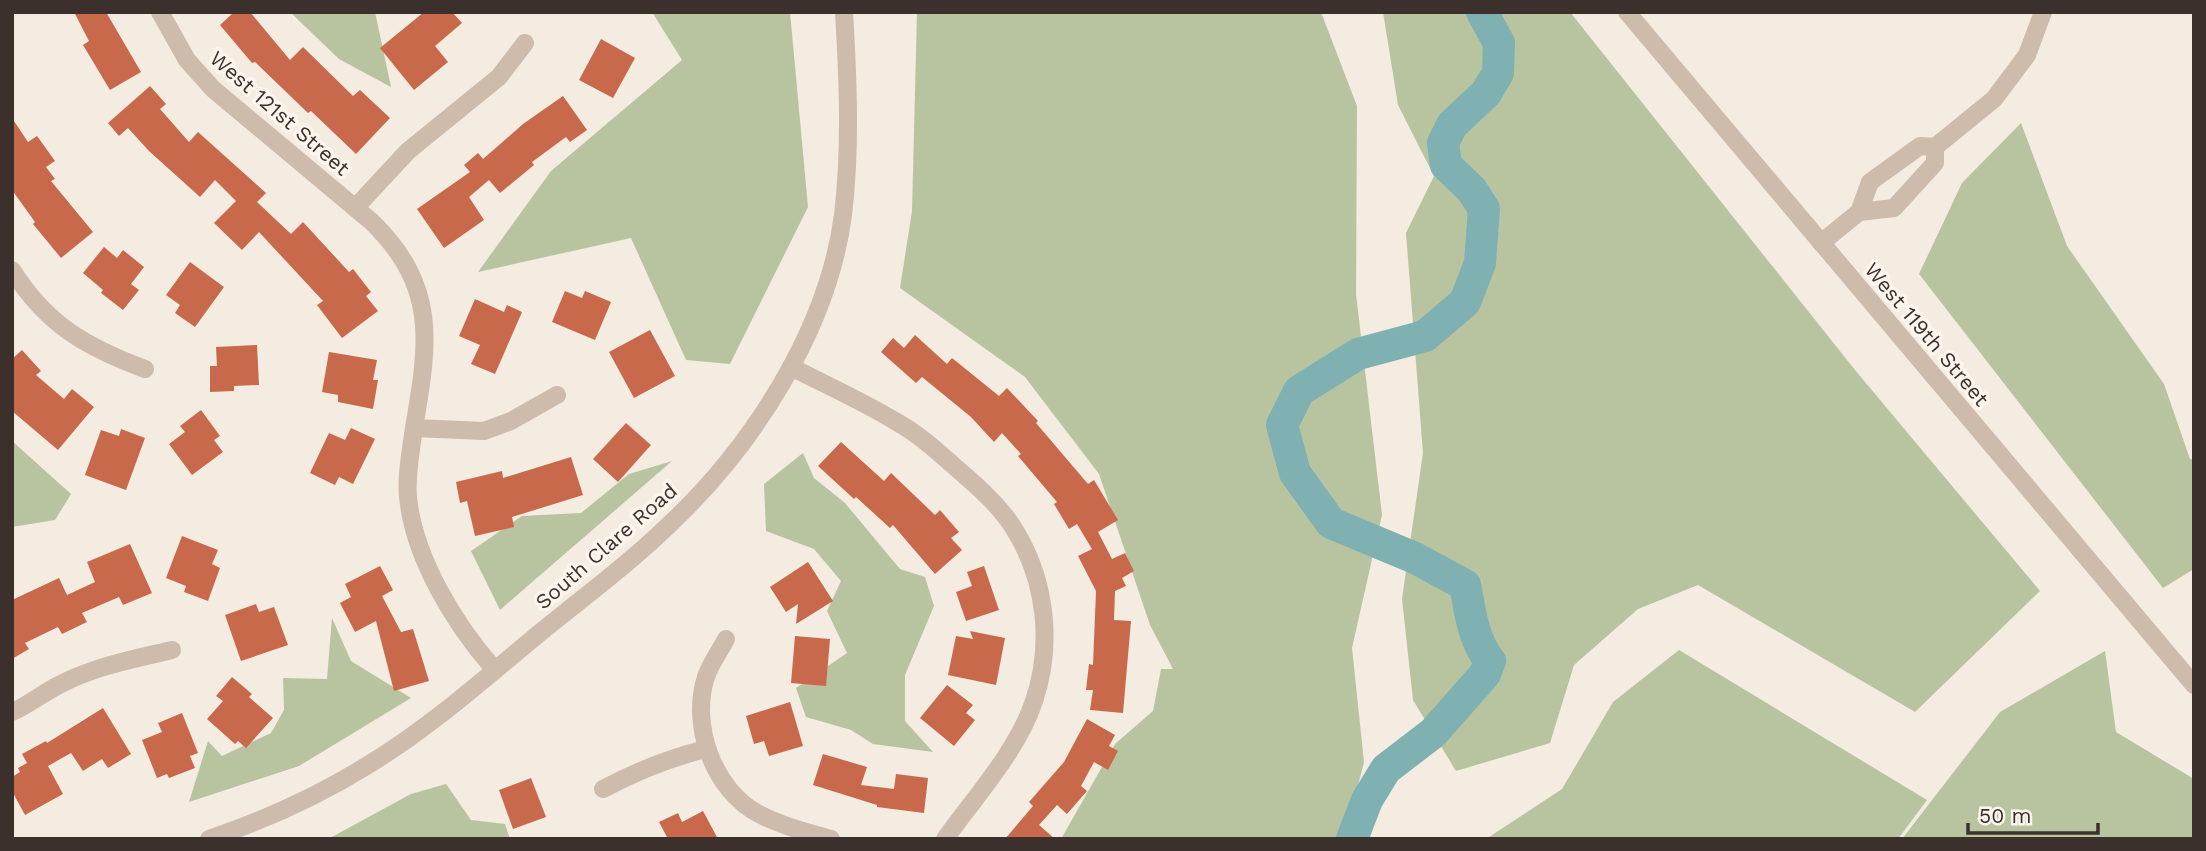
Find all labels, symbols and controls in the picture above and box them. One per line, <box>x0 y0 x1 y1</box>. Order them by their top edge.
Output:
street label: West 121st Street <box>205 45 355 181</box>
street label: West 119th Street <box>1860 257 1994 411</box>
street label: South Clare Road <box>530 478 682 614</box>
scale bar <box>1968 792 2098 836</box>
text: 50 m <box>1979 803 2031 828</box>

